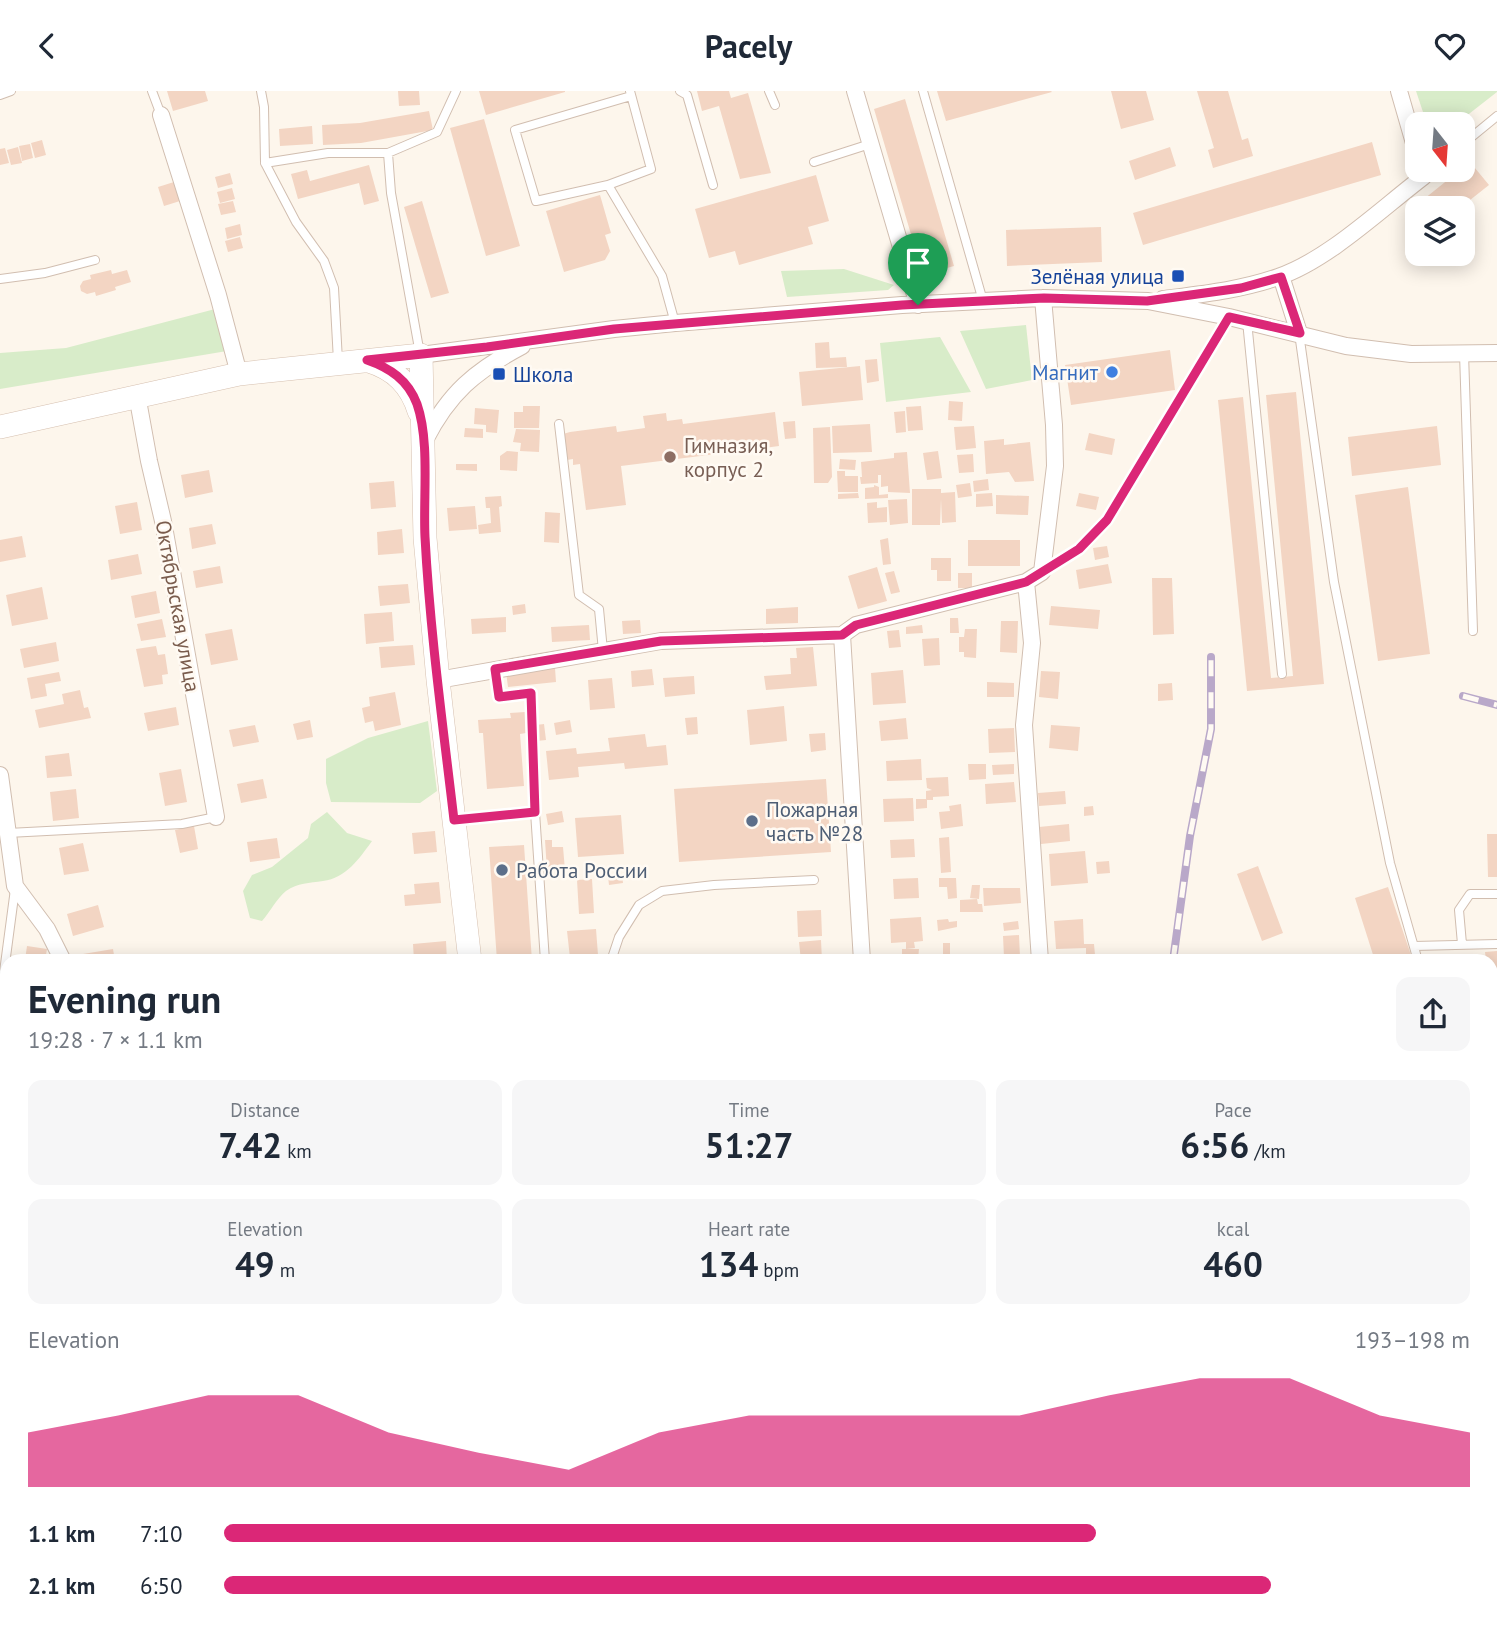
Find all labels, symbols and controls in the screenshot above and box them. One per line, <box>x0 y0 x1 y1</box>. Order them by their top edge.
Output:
text: Pacely <box>705 25 792 67</box>
icon: back <box>28 27 66 65</box>
icon: heart <box>1431 27 1469 65</box>
north arrow <box>1405 112 1475 182</box>
map controls <box>1405 112 1475 266</box>
button: layers <box>1405 196 1475 266</box>
pin <box>888 233 948 305</box>
icon: arrive <box>899 244 937 282</box>
place label: Зелёная улица <box>1030 263 1164 290</box>
marker: Зелёная улица <box>1170 268 1186 284</box>
place label: Магнит <box>1032 359 1099 386</box>
place label: Школа <box>513 361 573 388</box>
marker: Магнит <box>1104 364 1120 380</box>
marker: Школа <box>491 366 507 382</box>
place label: Гимназия, корпус 2 <box>684 432 773 483</box>
marker: Гимназия, корпус 2 <box>662 449 678 465</box>
street label: Октябрьская улица <box>150 518 206 694</box>
place label: Пожарная часть №28 <box>766 796 863 847</box>
marker: Пожарная часть №28 <box>744 813 760 829</box>
place label: Работа России <box>516 857 648 884</box>
marker: Работа России <box>494 862 510 878</box>
text: Evening run <box>28 974 221 1023</box>
button: share <box>1396 977 1470 1051</box>
text: 19:28 · 7 × 1.1 km <box>28 1025 203 1054</box>
text: Distance <box>230 1098 300 1122</box>
text: Time <box>729 1098 769 1122</box>
text: Pace <box>1214 1098 1252 1122</box>
text: 7.42 <box>218 1122 282 1168</box>
text: 51:27 <box>705 1122 793 1168</box>
text: 6:56 <box>1180 1122 1249 1168</box>
text: km <box>282 1139 312 1163</box>
text: /km <box>1249 1139 1286 1163</box>
text: Elevation <box>227 1217 303 1241</box>
text: Heart rate <box>708 1217 790 1241</box>
text: kcal <box>1217 1217 1249 1241</box>
text: 49 <box>235 1241 275 1287</box>
text: 134 <box>699 1241 758 1287</box>
text: 460 <box>1203 1241 1263 1287</box>
text: m <box>275 1258 295 1282</box>
text: bpm <box>758 1258 799 1282</box>
text: Elevation <box>28 1325 120 1354</box>
text: 193–198 m <box>1355 1325 1470 1354</box>
text: 1.1 km <box>28 1519 95 1548</box>
text: 7:10 <box>140 1519 183 1548</box>
text: 2.1 km <box>28 1571 95 1600</box>
text: 6:50 <box>140 1571 183 1600</box>

